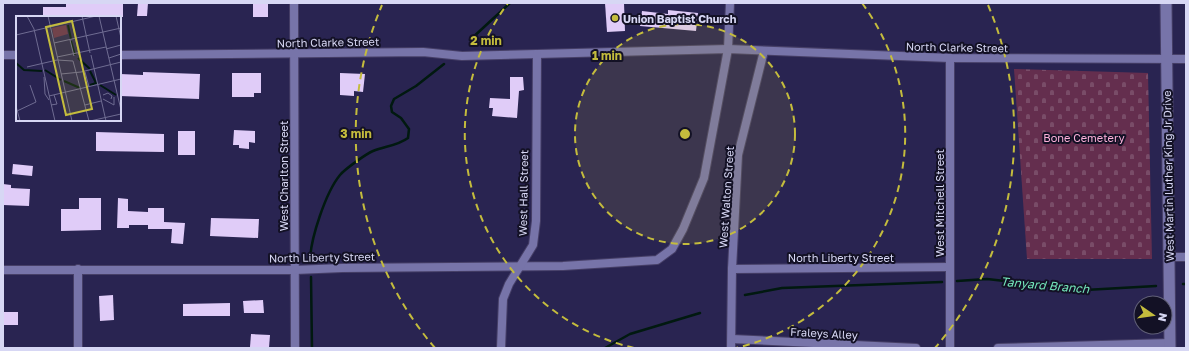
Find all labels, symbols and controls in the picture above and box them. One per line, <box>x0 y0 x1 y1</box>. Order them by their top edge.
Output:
place label: Union Baptist Church <box>623 12 737 25</box>
marker: Union Baptist Church <box>610 13 620 23</box>
inset map <box>16 16 121 121</box>
text: 2 min <box>470 33 502 48</box>
street label: North Clarke Street <box>277 35 379 49</box>
street label: North Clarke Street <box>906 40 1008 54</box>
text: 1 min <box>592 48 622 63</box>
street label: West Martin Luther King Jr Drive <box>1160 90 1176 262</box>
street label: West Charlton Street <box>277 121 290 231</box>
text: 3 min <box>340 126 372 141</box>
centre of rings <box>678 127 692 141</box>
park label: Bone Cemetery <box>1043 131 1125 144</box>
street label: West Walton Street <box>716 146 736 248</box>
street label: West Mitchell Street <box>933 149 946 257</box>
street label: West Hall Street <box>516 150 530 236</box>
street label: North Liberty Street <box>269 250 375 264</box>
street label: North Liberty Street <box>788 251 894 264</box>
water label: Tanyard Branch <box>1000 274 1091 296</box>
north arrow <box>1133 295 1173 335</box>
text: N <box>1156 312 1171 323</box>
street label: Fraleys Alley <box>790 325 858 341</box>

